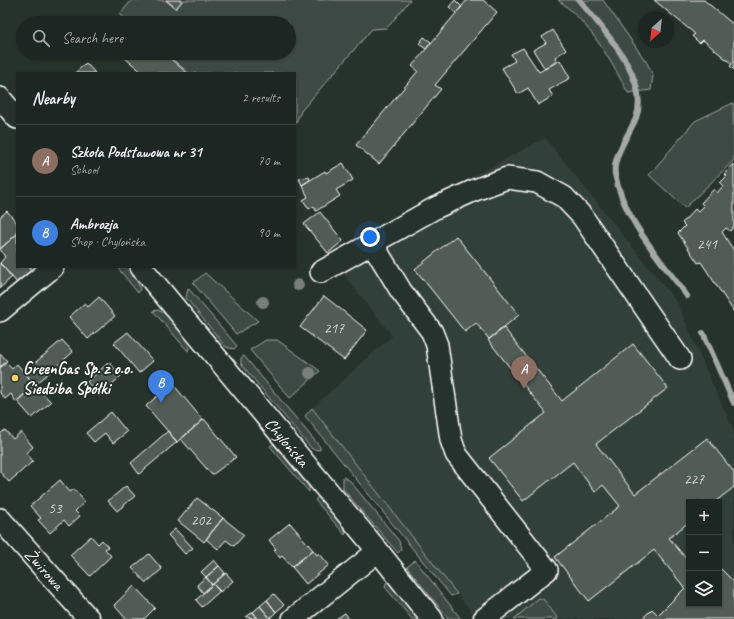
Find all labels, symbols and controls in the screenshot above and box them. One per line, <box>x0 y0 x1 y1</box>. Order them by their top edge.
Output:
north arrow <box>638 12 674 48</box>
search box <box>16 16 296 60</box>
icon: search <box>30 27 52 49</box>
text: Search here <box>62 29 123 48</box>
text: Nearby <box>32 88 75 109</box>
text: 2 results <box>242 90 280 106</box>
text: Szkoła Podstawowa nr 31 <box>70 143 202 162</box>
text: A <box>42 153 48 169</box>
text: 70 m <box>258 153 280 169</box>
text: School <box>70 162 98 178</box>
text: Ambrozja <box>70 215 118 234</box>
text: B <box>42 225 48 241</box>
text: 90 m <box>258 225 280 241</box>
your location <box>360 227 380 247</box>
text: Shop · Chylońska <box>70 234 145 250</box>
house number: 241 <box>697 235 718 254</box>
house number: 217 <box>324 319 345 338</box>
pin: A <box>511 356 537 389</box>
place label: GreenGas Sp. z o.o. Siedziba Spółki <box>23 358 133 399</box>
pin: B <box>148 370 174 403</box>
marker: GreenGas Sp. z o.o. Siedziba Spółki <box>10 373 20 383</box>
street label: Chylońska <box>261 413 315 472</box>
house number: 227 <box>684 470 705 489</box>
house number: 53 <box>48 499 63 518</box>
map controls <box>686 499 722 607</box>
button: + <box>686 499 722 535</box>
house number: 202 <box>191 511 212 530</box>
button: − <box>686 535 722 571</box>
street label: Żwirowa <box>20 544 70 596</box>
button: layers <box>686 571 722 607</box>

